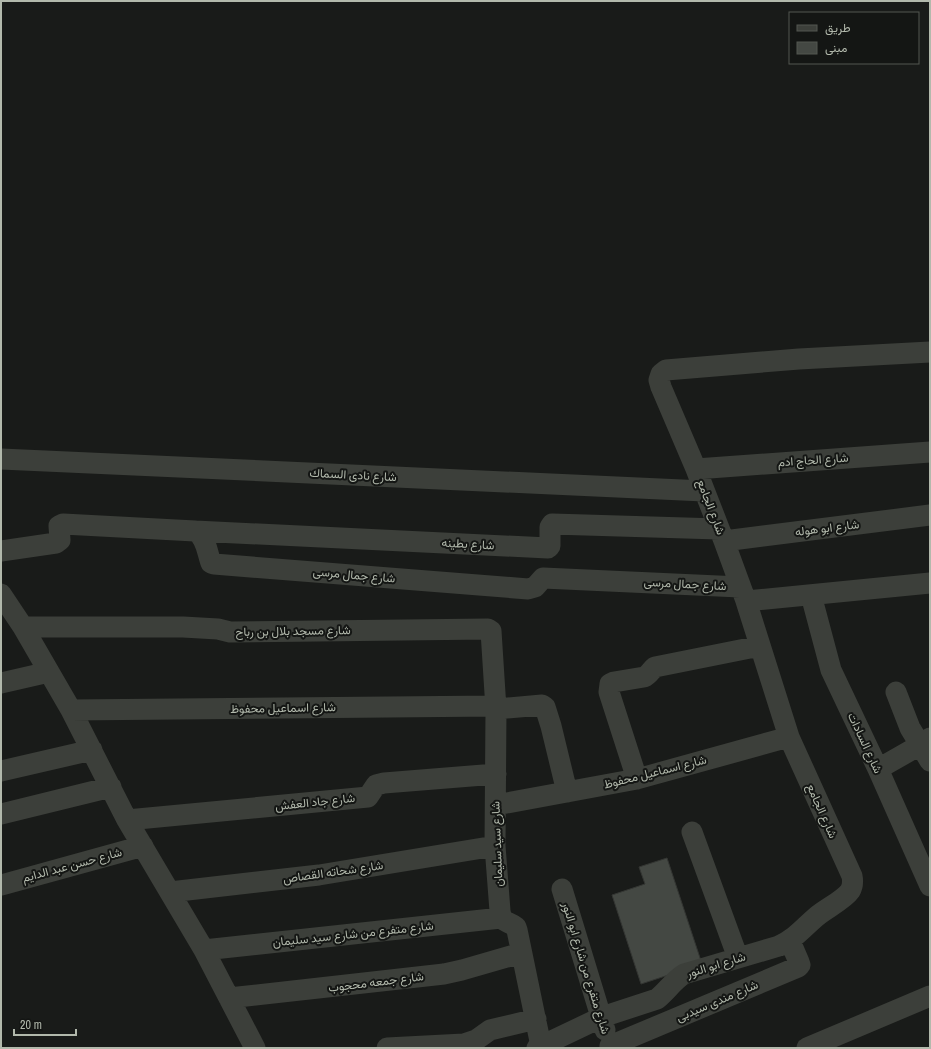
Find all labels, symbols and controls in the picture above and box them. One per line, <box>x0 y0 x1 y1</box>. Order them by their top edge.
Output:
legend <box>789 12 919 64</box>
text: طريق <box>825 20 851 36</box>
text: مبنى <box>825 40 847 56</box>
street label: شارع الحاج ادم <box>777 450 849 471</box>
street label: شارع نادى السماك <box>309 465 397 486</box>
street label: شارع الجامع <box>692 477 729 537</box>
street label: شارع ابو هوله <box>794 516 860 541</box>
street label: شارع بطينه <box>441 535 495 554</box>
street label: شارع جمال مرسى <box>312 563 396 588</box>
street label: شارع جمال مرسى <box>643 574 727 595</box>
street label: شارع مسجد بلال بن رباح <box>235 622 351 641</box>
street label: شارع اسماعيل محفوظ <box>230 699 336 718</box>
street label: شارع السادات <box>843 710 886 776</box>
street label: شارع اسماعيل محفوظ <box>602 751 708 794</box>
street label: شارع الجامع <box>802 781 841 841</box>
street label: شارع جاد العفش <box>274 790 356 815</box>
street label: شارع سيد سليمان <box>488 801 507 887</box>
street label: شارع حسن عبد الدايم <box>20 844 124 887</box>
street label: شارع شحاته القصاص <box>282 857 384 888</box>
street label: شارع متفرع من شارع ابو النور <box>557 899 614 1036</box>
street label: شارع متفرع من شارع سيد سليمان <box>272 918 434 951</box>
street label: شارع ابو النور <box>684 948 748 983</box>
street label: شارع جمعه محجوب <box>327 968 425 997</box>
street label: شارع مندى سيدبى <box>674 977 761 1026</box>
scale bar <box>14 1011 76 1037</box>
text: 20 m <box>20 1017 42 1033</box>

